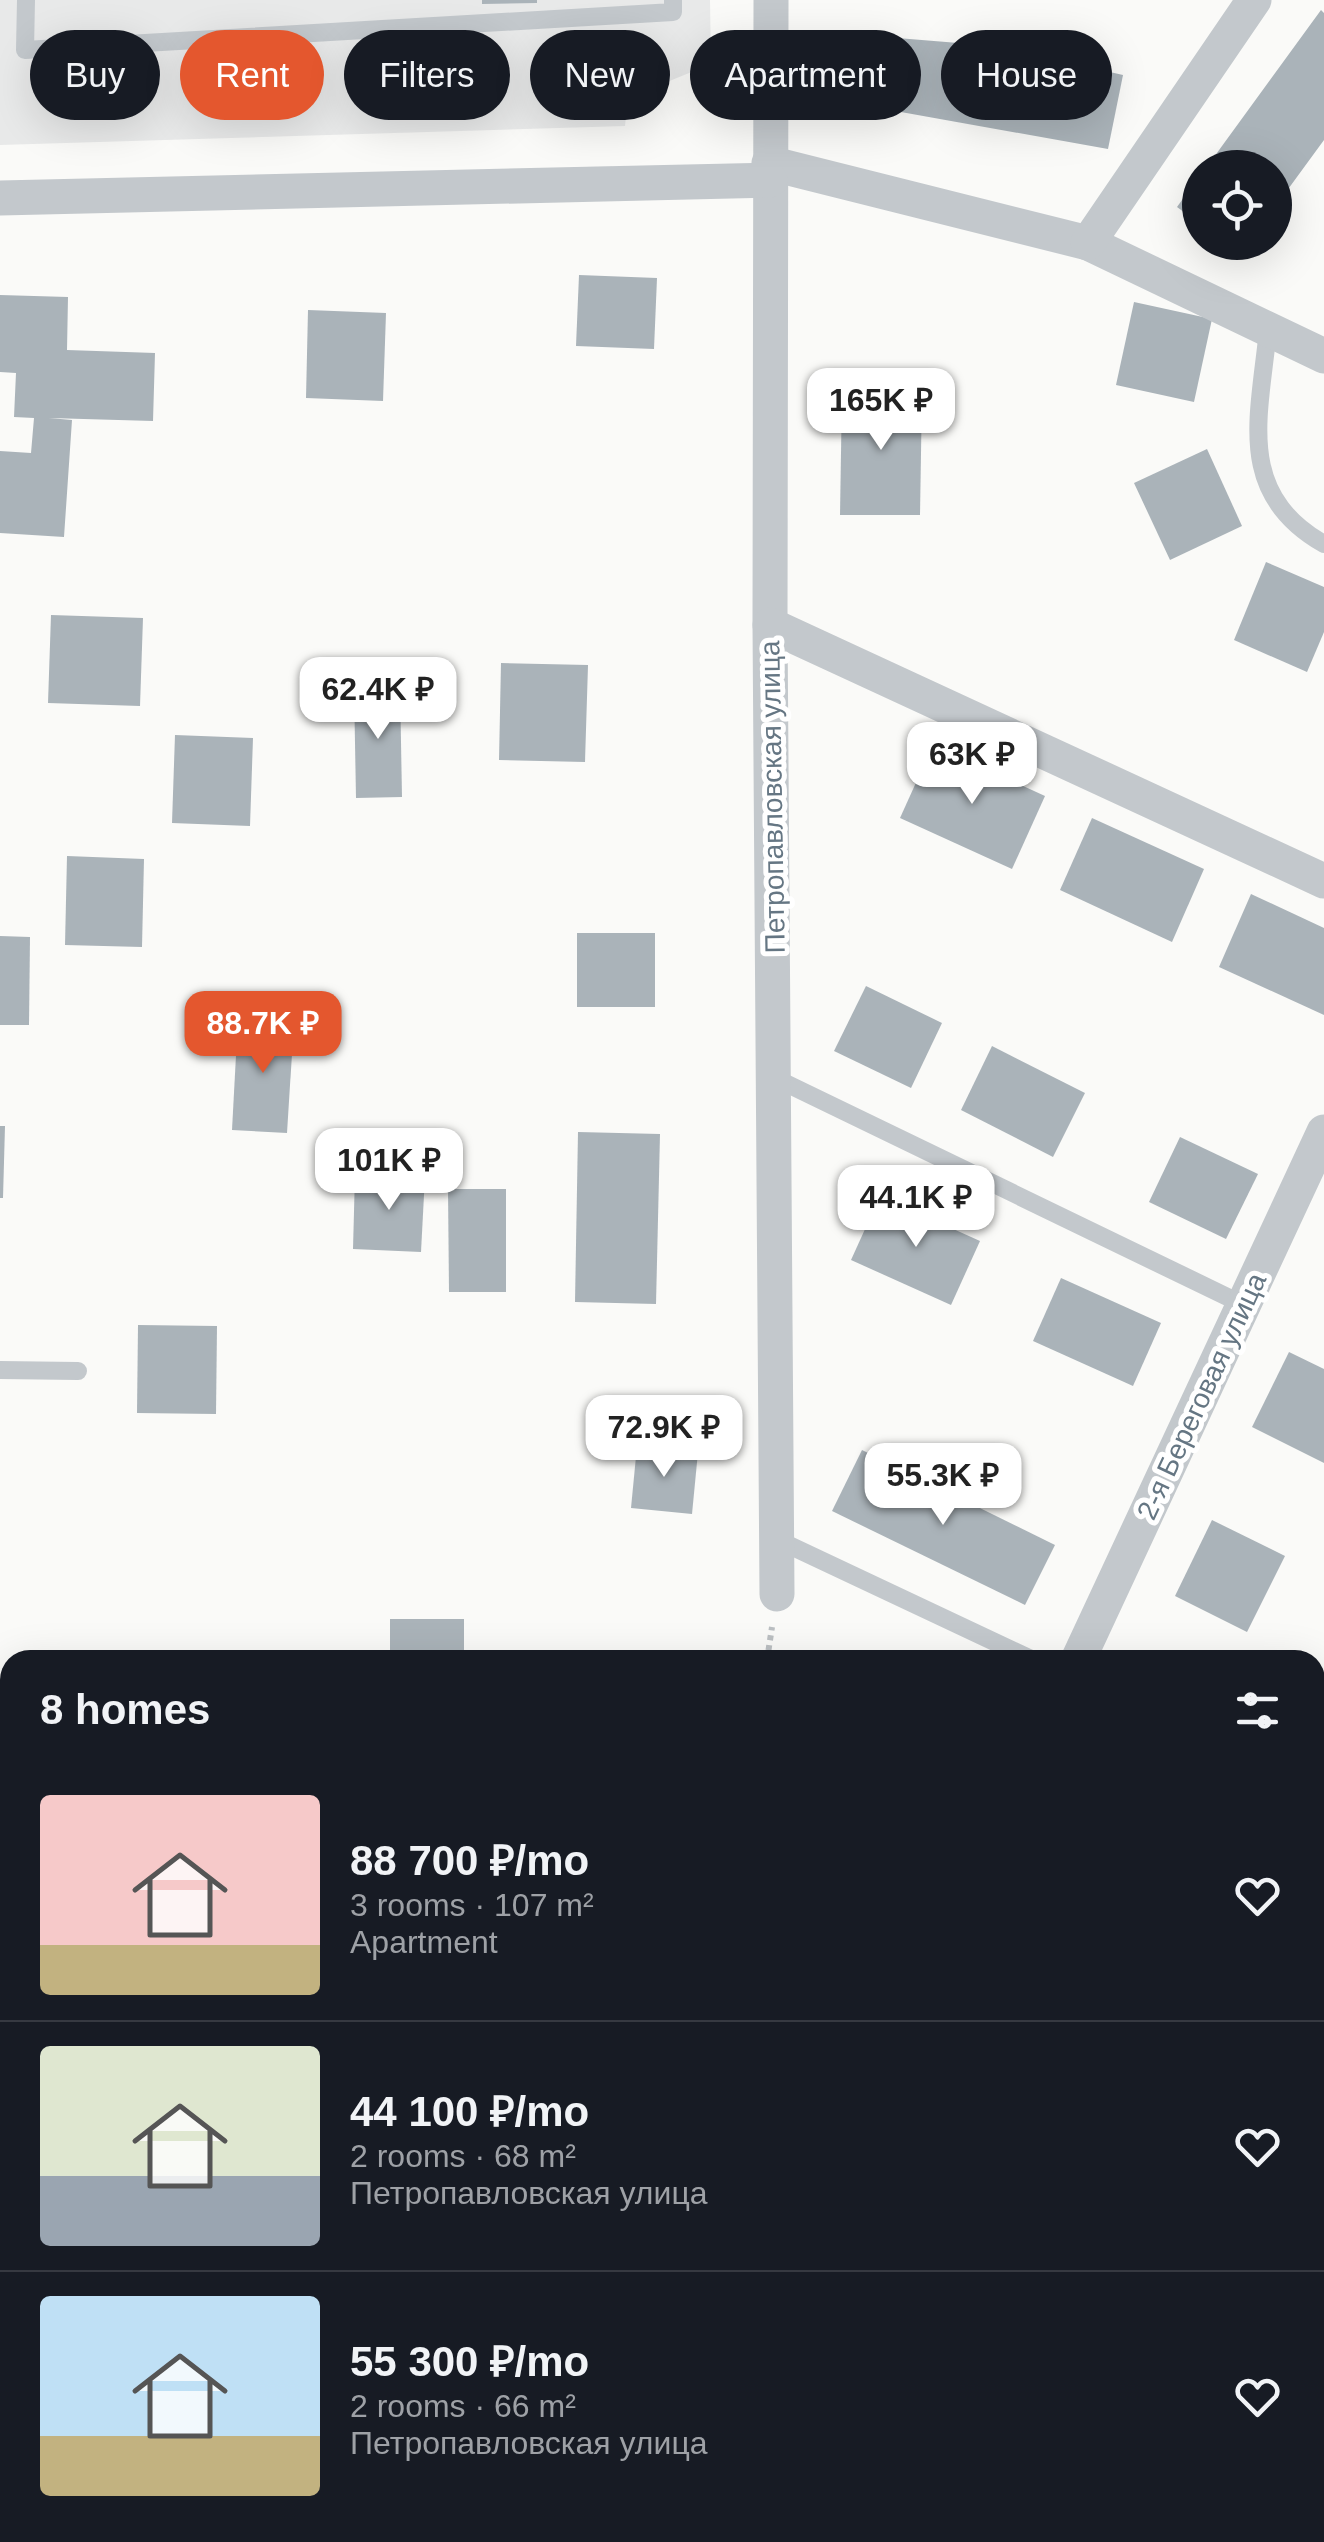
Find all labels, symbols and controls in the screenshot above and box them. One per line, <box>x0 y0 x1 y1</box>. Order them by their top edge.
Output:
chip: Buy <box>30 30 160 120</box>
chip: Rent <box>180 30 324 120</box>
chip: Filters <box>344 30 510 120</box>
chip: New <box>530 30 670 120</box>
chip: Apartment <box>690 30 921 120</box>
chip: House <box>941 30 1112 120</box>
map controls <box>1182 150 1292 260</box>
button: locate <box>1182 150 1292 260</box>
pin: 165K ₽ <box>800 368 962 453</box>
text: 165K ₽ <box>829 382 933 418</box>
street label: Петропавловская улица <box>754 640 791 954</box>
pin: 62.4K ₽ <box>286 657 470 742</box>
text: 62.4K ₽ <box>322 671 434 707</box>
pin: 63K ₽ <box>902 722 1042 807</box>
text: 63K ₽ <box>929 736 1015 772</box>
pin: 88.7K ₽ <box>171 991 355 1076</box>
text: 88.7K ₽ <box>207 1005 319 1041</box>
pin: 101K ₽ <box>308 1128 470 1213</box>
text: 101K ₽ <box>337 1142 441 1178</box>
pin: 44.1K ₽ <box>824 1165 1008 1250</box>
text: 44.1K ₽ <box>860 1179 972 1215</box>
street label: 2-я Береговая улица <box>1131 1268 1272 1524</box>
pin: 72.9K ₽ <box>572 1395 756 1480</box>
text: 72.9K ₽ <box>608 1409 720 1445</box>
pin: 55.3K ₽ <box>851 1443 1035 1528</box>
text: 55.3K ₽ <box>887 1457 999 1493</box>
icon: filters <box>1230 1683 1285 1738</box>
text: 8 homes <box>40 1686 210 1733</box>
icon: home <box>120 1835 240 1955</box>
text: 88 700 ₽/mo <box>350 1837 589 1884</box>
icon: heart <box>1230 1868 1285 1923</box>
text: 3 rooms · 107 m² <box>350 1887 594 1923</box>
text: Apartment <box>350 1924 498 1960</box>
icon: home <box>120 2086 240 2206</box>
text: 44 100 ₽/mo <box>350 2088 589 2135</box>
icon: heart <box>1230 2119 1285 2174</box>
text: 2 rooms · 68 m² <box>350 2138 576 2174</box>
text: Петропавловская улица <box>350 2175 708 2211</box>
icon: home <box>120 2336 240 2456</box>
text: 55 300 ₽/mo <box>350 2338 589 2385</box>
icon: heart <box>1230 2369 1285 2424</box>
text: 2 rooms · 66 m² <box>350 2388 576 2424</box>
text: Петропавловская улица <box>350 2425 708 2461</box>

